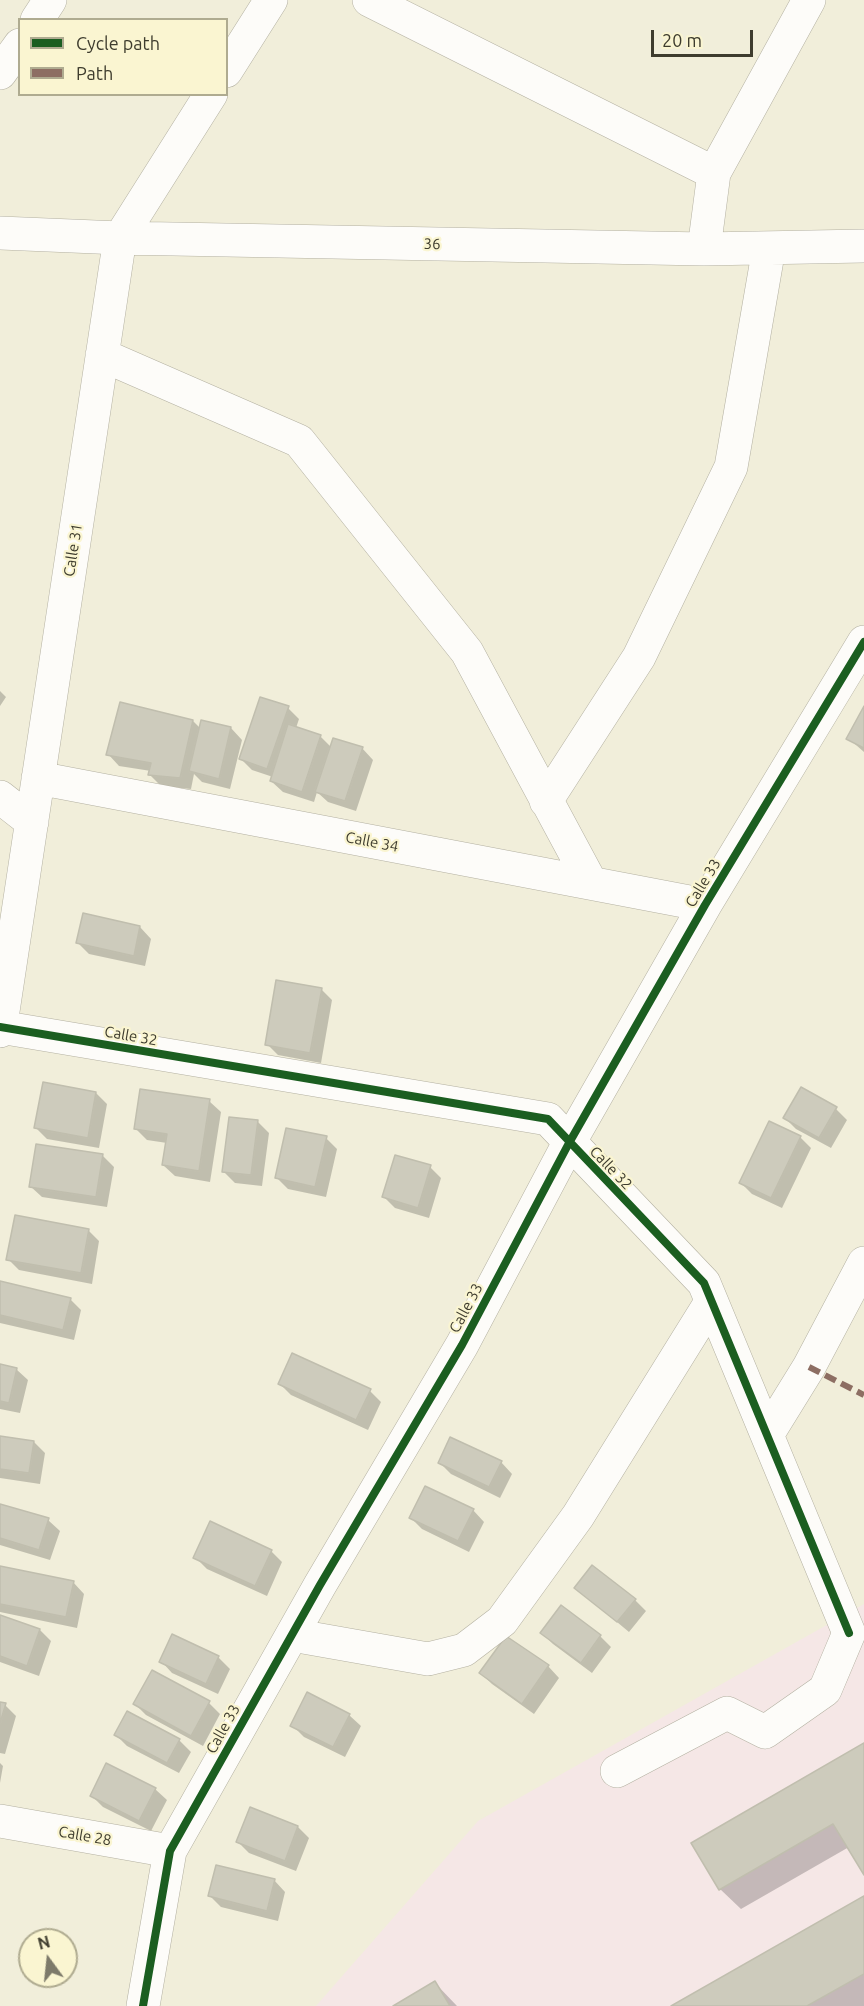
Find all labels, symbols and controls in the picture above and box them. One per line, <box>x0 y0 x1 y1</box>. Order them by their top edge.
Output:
legend <box>18 18 228 96</box>
scale bar <box>654 18 756 56</box>
text: 20 m <box>662 30 702 50</box>
text: Cycle path <box>76 33 160 53</box>
text: Path <box>76 63 113 83</box>
street label: 36 <box>423 235 441 253</box>
street label: Calle 31 <box>60 522 86 578</box>
street label: Calle 34 <box>344 828 400 856</box>
street label: Calle 33 <box>682 855 724 911</box>
street label: Calle 32 <box>103 1022 159 1050</box>
street label: Calle 32 <box>586 1143 636 1193</box>
street label: Calle 33 <box>446 1280 486 1336</box>
street label: Calle 33 <box>202 1701 244 1757</box>
street label: Calle 28 <box>57 1822 113 1850</box>
north arrow <box>18 1928 78 1988</box>
text: N <box>36 1932 52 1953</box>

